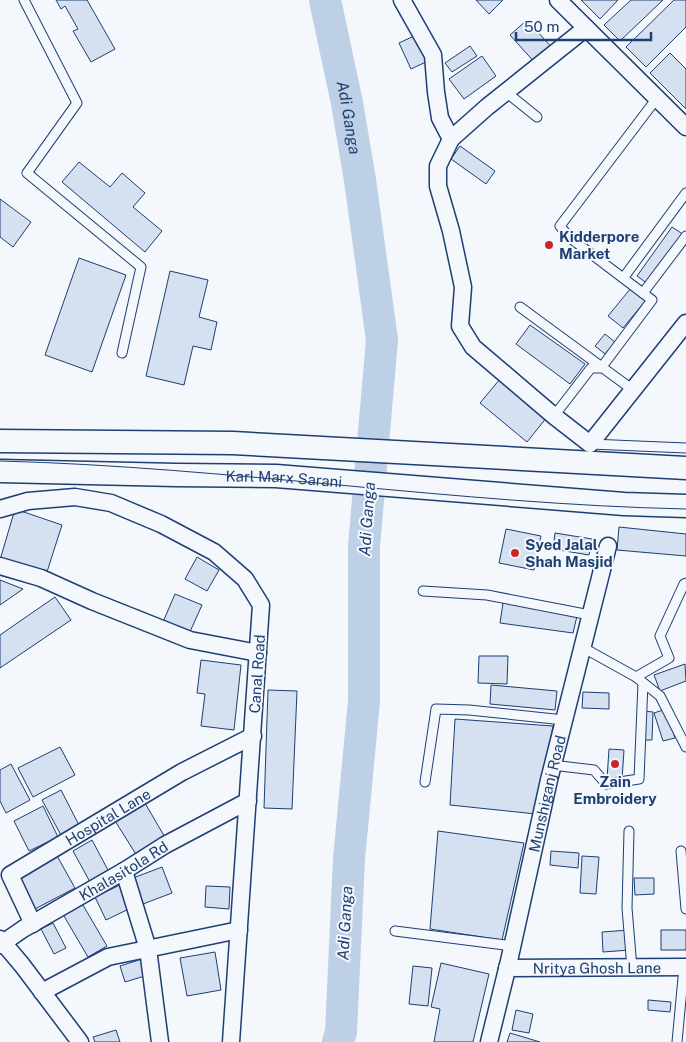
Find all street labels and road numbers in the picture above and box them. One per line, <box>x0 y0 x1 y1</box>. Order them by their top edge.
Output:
street label: Karl Marx Sarani <box>225 467 343 490</box>
street label: Canal Road <box>246 634 268 714</box>
street label: Munshiganj Road <box>525 733 569 854</box>
street label: Hospital Lane <box>62 784 153 849</box>
street label: Khalasitola Rd <box>76 837 171 904</box>
street label: Nritya Ghosh Lane <box>533 959 661 976</box>

